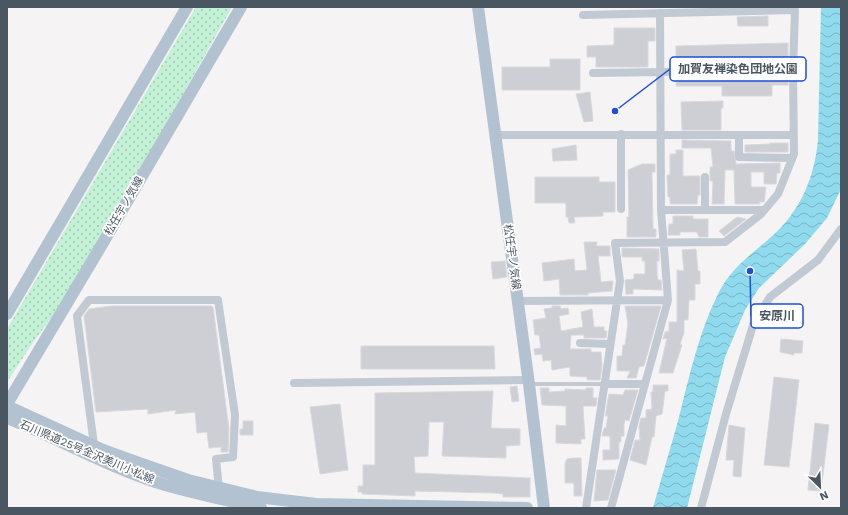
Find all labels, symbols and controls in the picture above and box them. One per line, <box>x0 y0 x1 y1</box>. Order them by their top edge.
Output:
callout: 加賀友禅染色団地公園 <box>670 57 806 81</box>
text: 加賀友禅染色団地公園 <box>678 62 798 76</box>
street label: 松任宇ノ気線 <box>102 174 146 238</box>
street label: 松任宇ノ気線 <box>501 223 523 291</box>
callout: 安原川 <box>751 304 803 328</box>
text: 安原川 <box>759 309 795 323</box>
street label: 石川県道25号金沢美川小松線 <box>18 418 156 486</box>
north arrow <box>800 467 840 507</box>
text: N <box>817 488 830 503</box>

